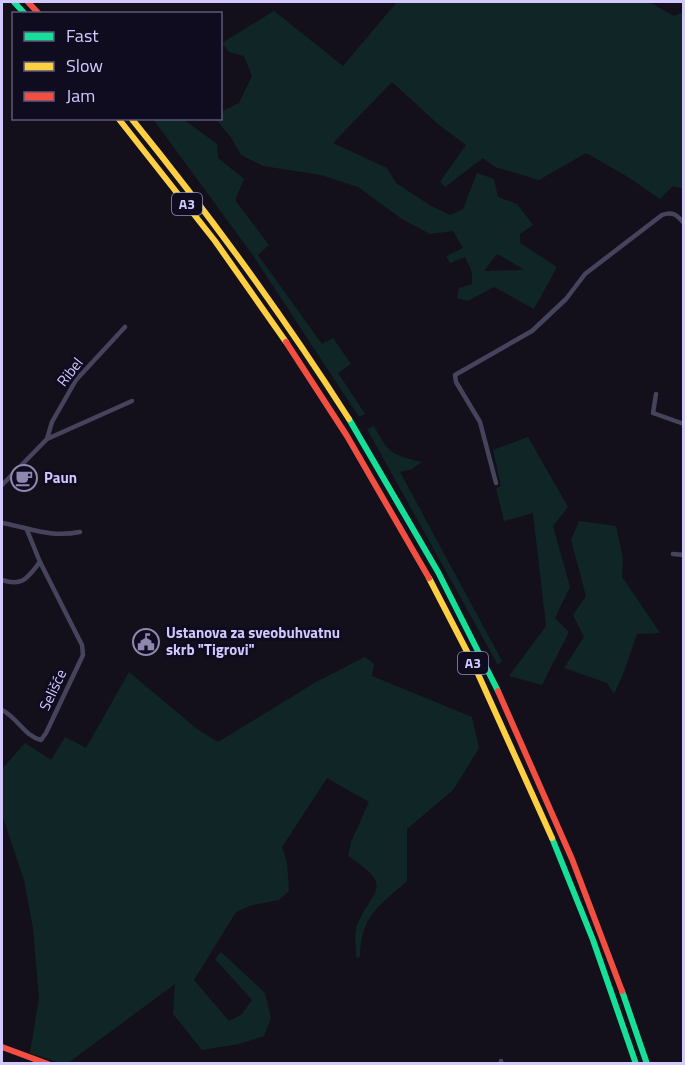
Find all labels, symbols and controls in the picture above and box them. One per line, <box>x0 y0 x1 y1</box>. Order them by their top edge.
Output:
legend <box>12 12 222 120</box>
text: Fast <box>66 22 99 49</box>
text: Slow <box>66 52 103 79</box>
text: Jam <box>66 82 95 109</box>
road number: A3 <box>172 193 202 215</box>
street label: Ribel <box>51 352 88 391</box>
cafe icon: Paun <box>9 463 39 493</box>
place label: Paun <box>44 466 77 489</box>
place label: Ustanova za sveobuhvatnu skrb "Tigrovi" <box>166 621 340 661</box>
public building icon: Ustanova za sveobuhvatnu skrb "Tigrovi" <box>131 627 161 657</box>
road number: A3 <box>458 652 488 674</box>
street label: Selišće <box>33 665 72 714</box>

